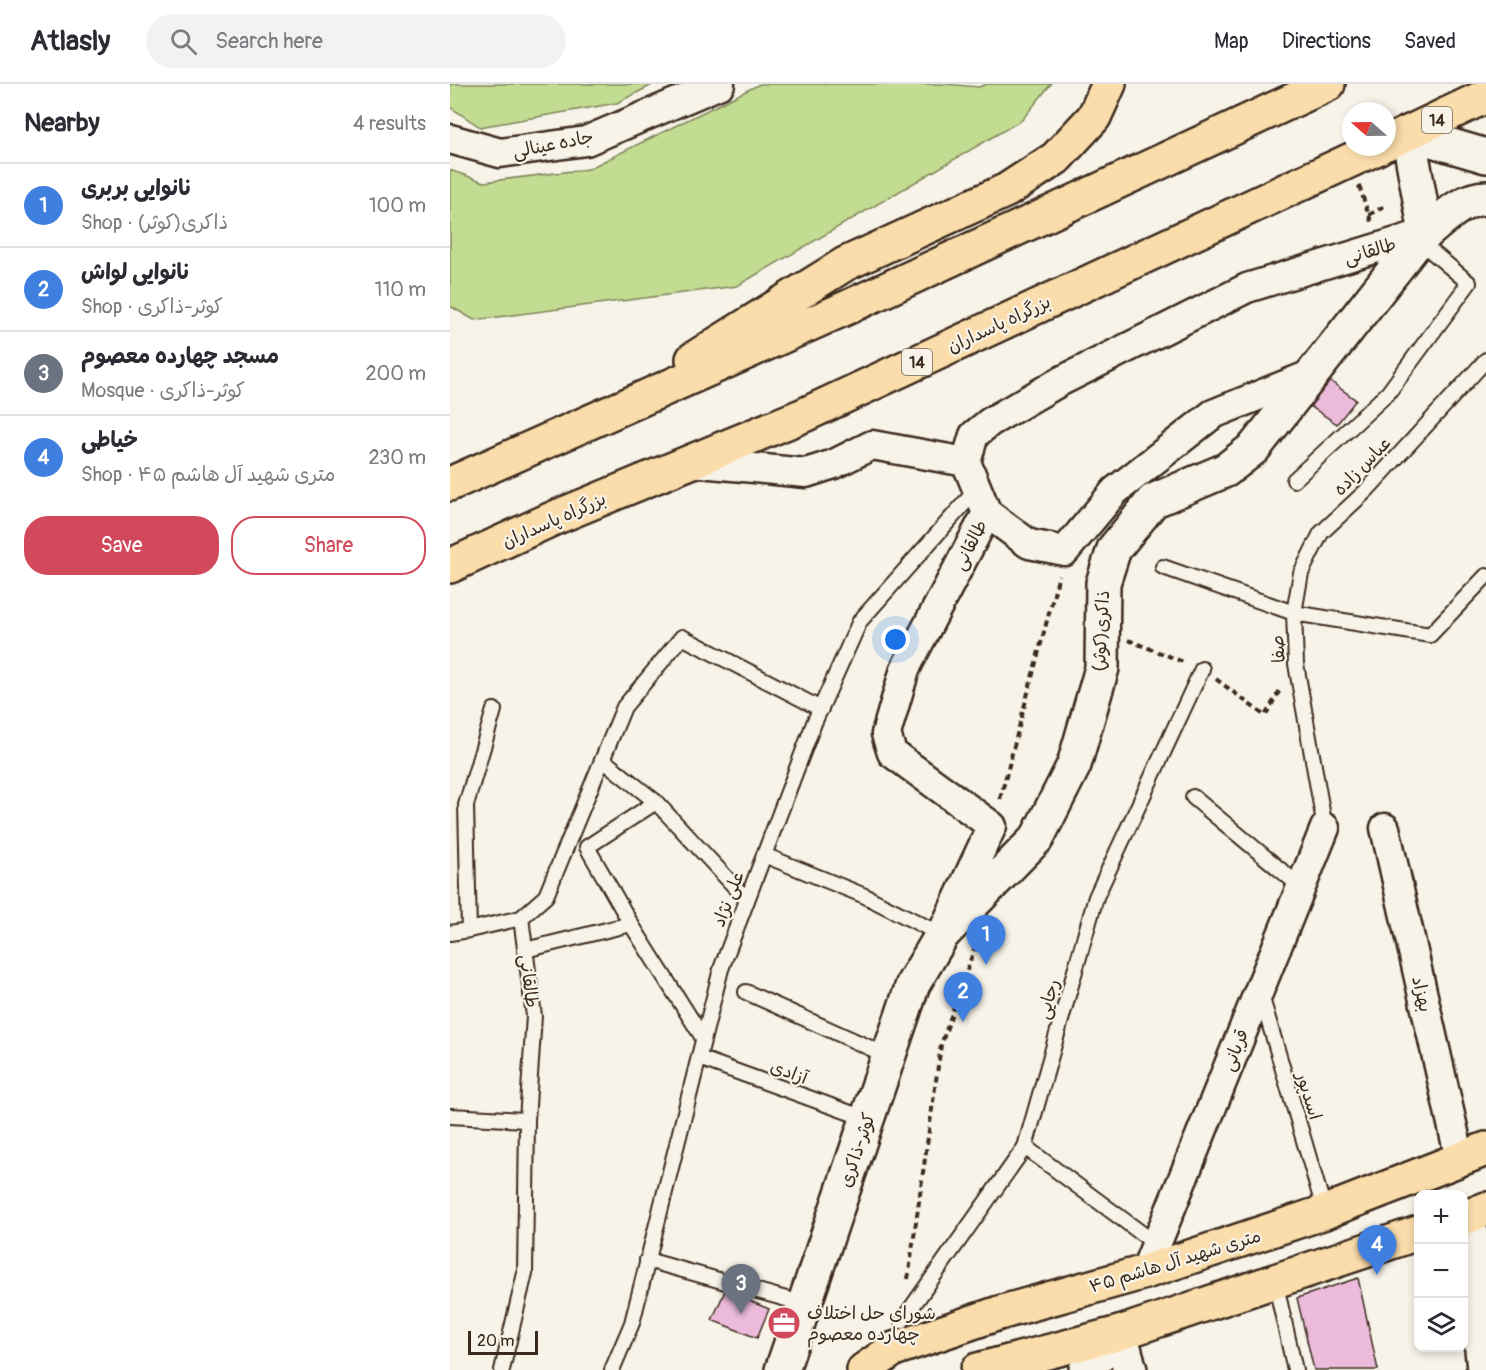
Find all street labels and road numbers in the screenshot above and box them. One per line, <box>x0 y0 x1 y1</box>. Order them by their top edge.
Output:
road number: 14 <box>1422 107 1452 133</box>
street label: جاده عینالی <box>511 125 596 164</box>
street label: طالقانی <box>1341 233 1399 270</box>
street label: بزرگراه پاسداران <box>944 290 1055 358</box>
road number: 14 <box>902 349 932 375</box>
street label: عباس زاده <box>1329 432 1396 501</box>
street label: بزرگراه پاسداران <box>499 487 610 554</box>
street label: طالقانی <box>948 516 993 574</box>
street label: ذاکری(کوثر) <box>1088 590 1115 672</box>
street label: صفا <box>1266 634 1291 664</box>
street label: علی نژاد <box>707 868 750 930</box>
street label: طالقانی <box>514 953 543 1009</box>
street label: بهزاد <box>1406 974 1437 1014</box>
street label: رجایی <box>1032 976 1065 1022</box>
street label: قربانی <box>1217 1026 1254 1075</box>
street label: آزادی <box>767 1055 812 1090</box>
street label: اسدپور <box>1290 1068 1327 1123</box>
street label: کوثر-ذاکری <box>834 1110 881 1190</box>
street label: ۴۵ متری شهید آل هاشم <box>1087 1224 1264 1300</box>

